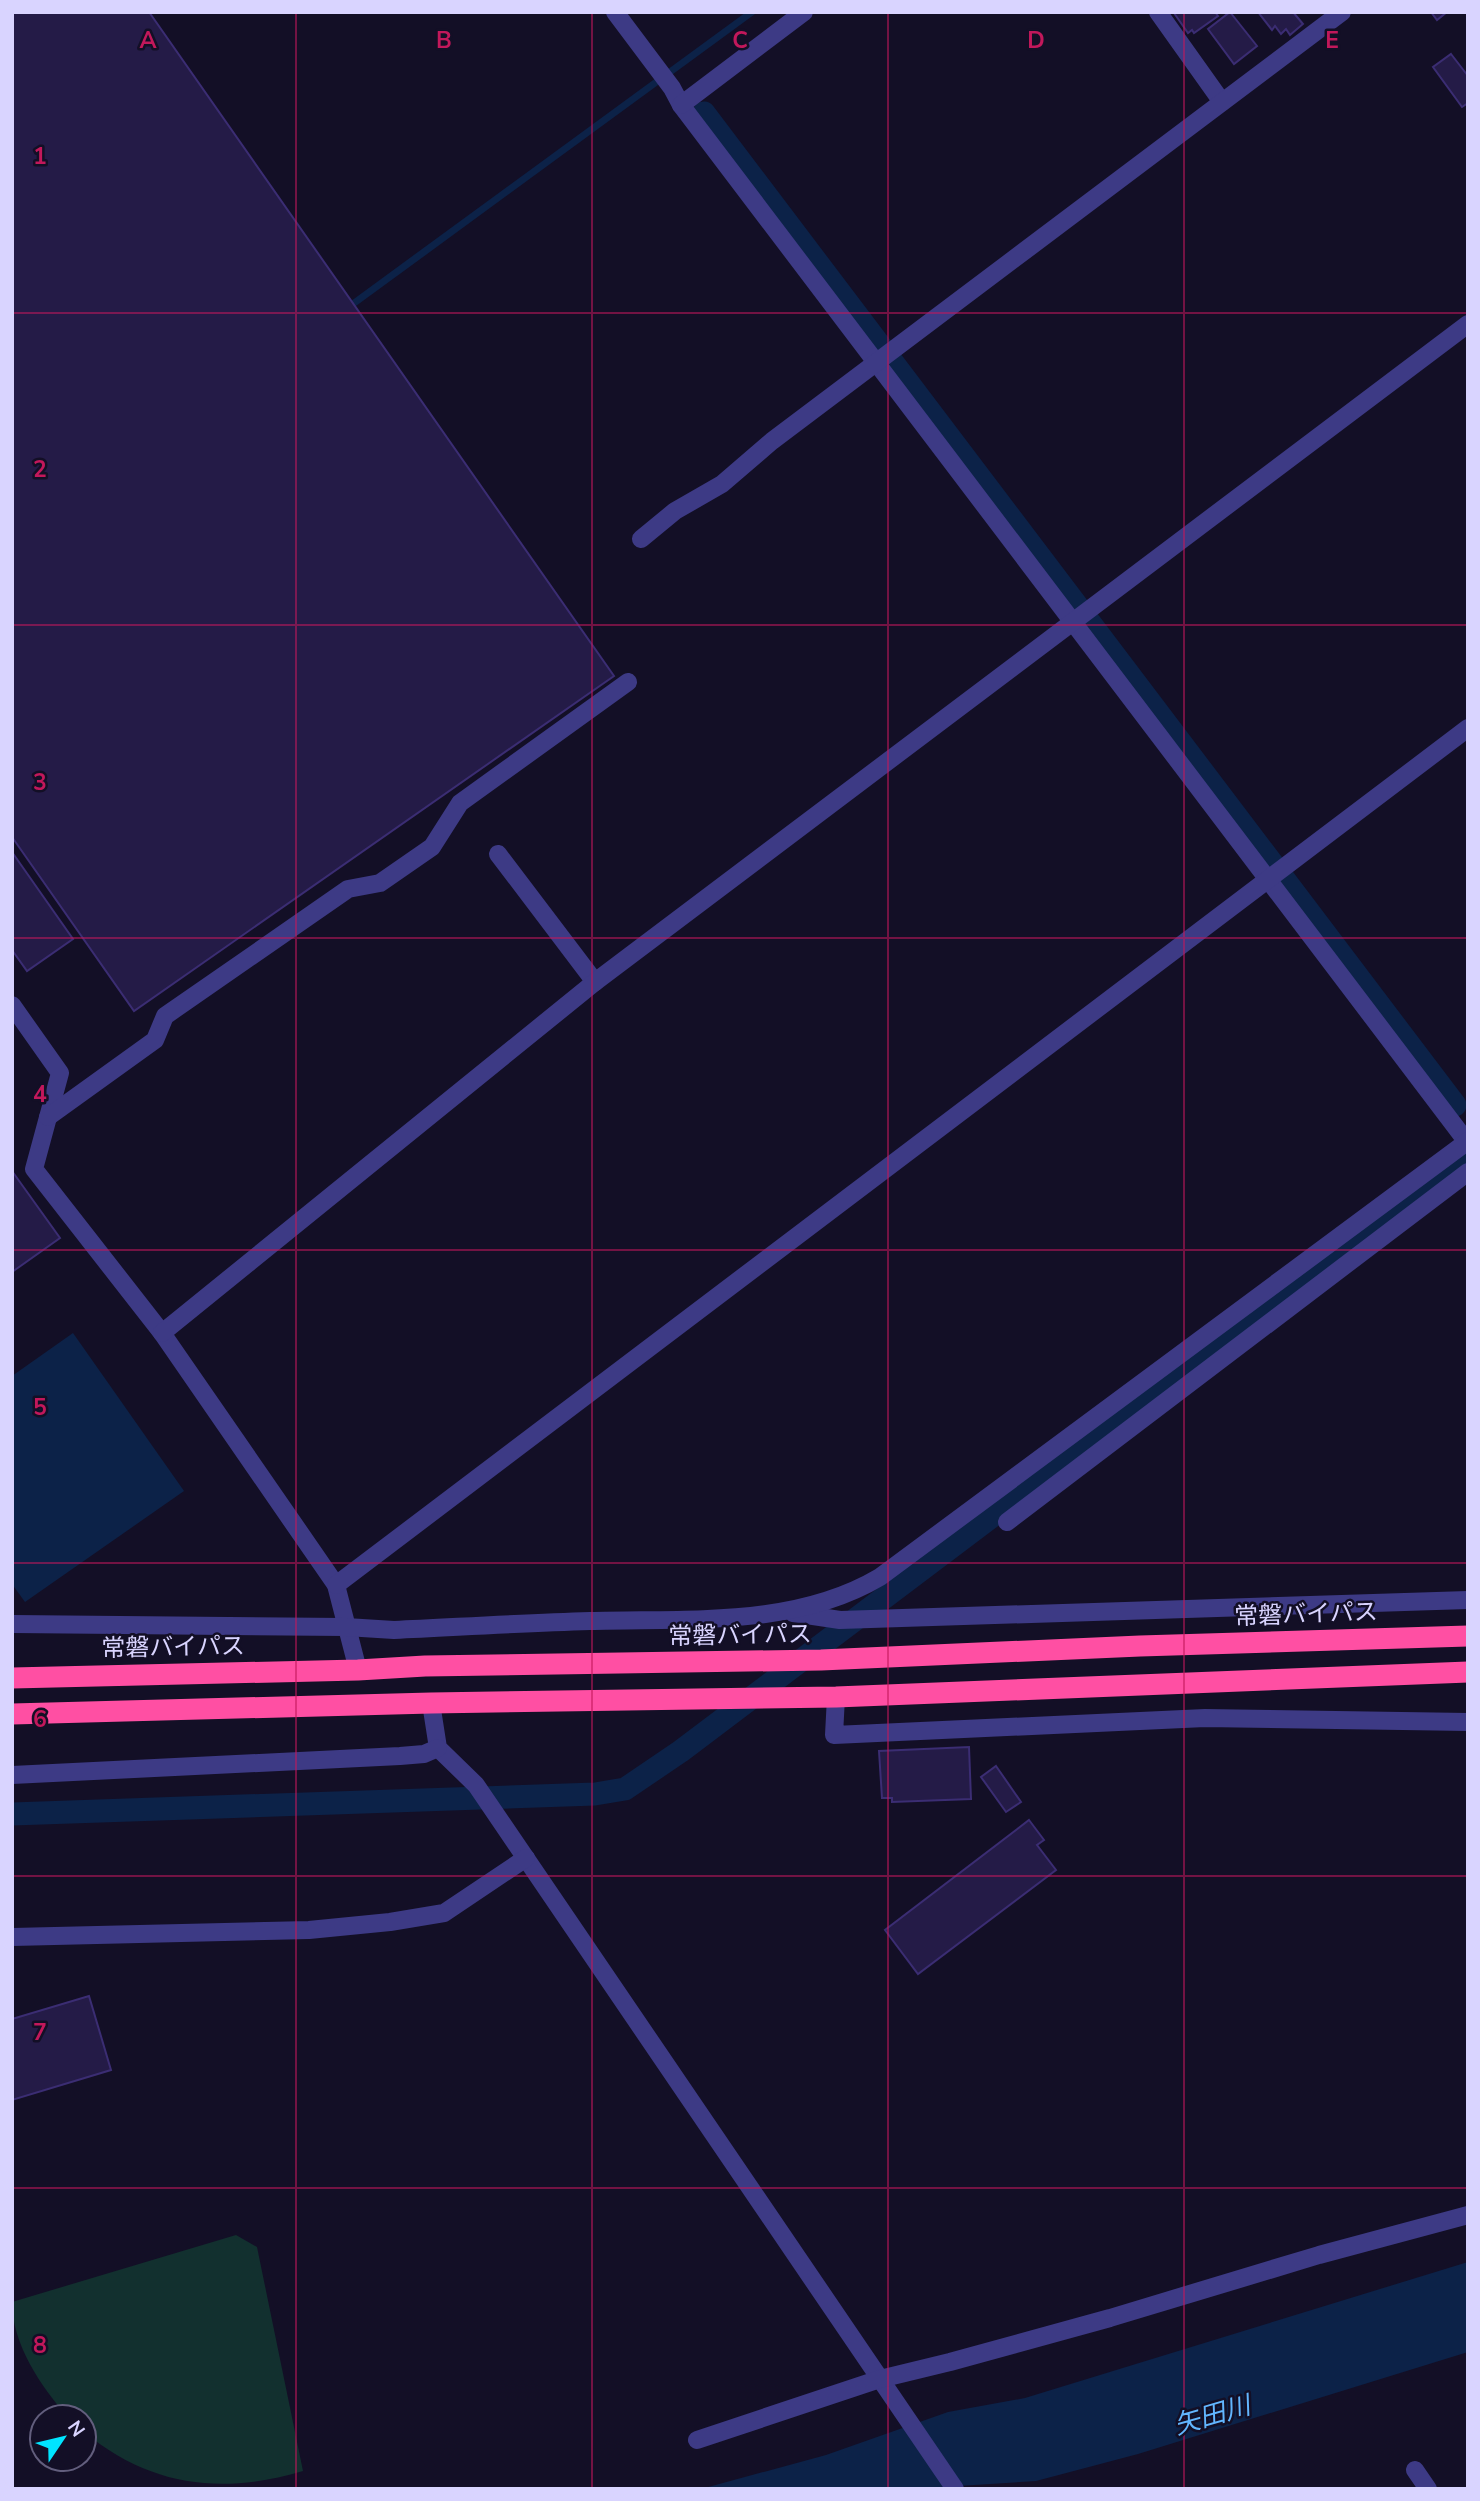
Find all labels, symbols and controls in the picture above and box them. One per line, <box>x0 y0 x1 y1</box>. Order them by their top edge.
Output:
text: A <box>139 25 157 56</box>
text: B <box>436 25 452 56</box>
text: C <box>732 25 748 56</box>
text: D <box>1027 25 1045 56</box>
text: E <box>1325 25 1339 56</box>
text: 1 <box>33 141 47 172</box>
text: 2 <box>33 454 47 485</box>
text: 3 <box>33 767 47 798</box>
text: 4 <box>33 1079 47 1110</box>
text: 5 <box>33 1392 47 1423</box>
street label: 常磐バイパス <box>1234 1596 1378 1632</box>
street label: 常磐バイパス <box>668 1618 812 1652</box>
street label: 常磐バイパス <box>101 1630 245 1664</box>
text: 6 <box>33 1704 47 1735</box>
text: 7 <box>33 2017 47 2048</box>
text: 8 <box>33 2330 47 2361</box>
water label: 矢田川 <box>1170 2387 1257 2443</box>
north arrow <box>28 2403 98 2473</box>
text: N <box>61 2416 91 2442</box>

